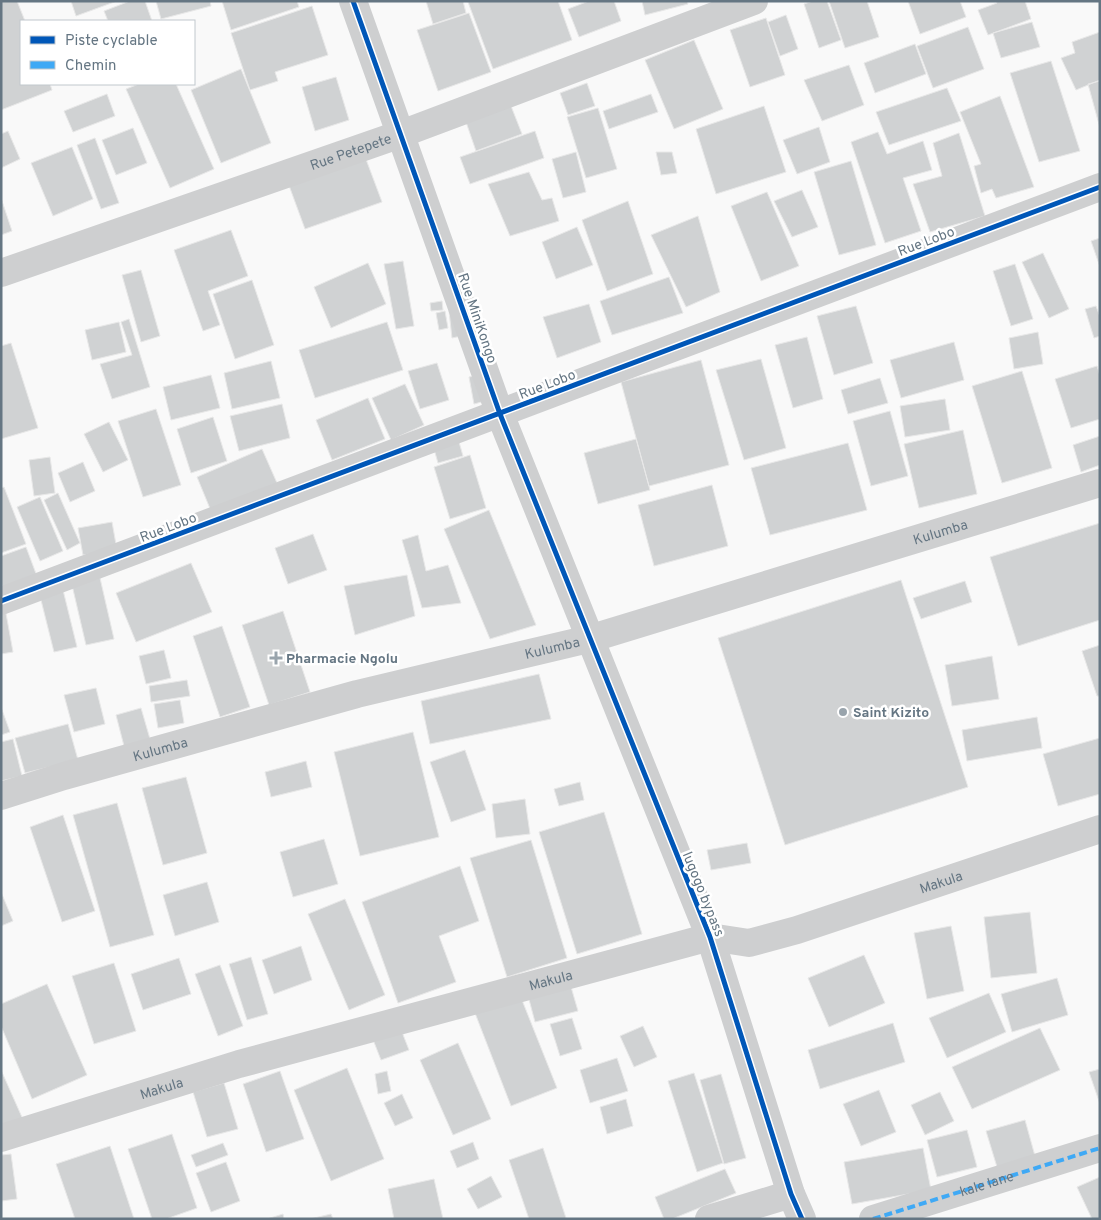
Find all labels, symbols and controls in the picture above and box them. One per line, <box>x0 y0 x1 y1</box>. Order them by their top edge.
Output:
legend <box>20 20 195 85</box>
text: Piste cyclable <box>65 32 158 51</box>
text: Chemin <box>65 57 117 76</box>
street label: Rue Petepete <box>308 131 394 175</box>
street label: Rue Lobo <box>896 224 957 261</box>
street label: Rue MiniKongo <box>453 271 500 366</box>
street label: Rue Lobo <box>517 367 578 404</box>
street label: Rue Lobo <box>138 510 199 547</box>
street label: Kulumba <box>911 517 970 550</box>
street label: Kulumba <box>523 634 582 664</box>
place label: Pharmacie Ngolu <box>286 651 398 668</box>
marker: Pharmacie Ngolu <box>270 652 282 664</box>
place label: Saint Kizito <box>853 705 929 722</box>
marker: Saint Kizito <box>837 706 849 718</box>
street label: Kulumba <box>131 735 190 766</box>
street label: lugogo bypass <box>678 850 727 940</box>
street label: Makula <box>918 868 965 899</box>
street label: Makula <box>527 967 575 995</box>
street label: Makula <box>138 1075 186 1104</box>
street label: kale lane <box>958 1168 1016 1201</box>

